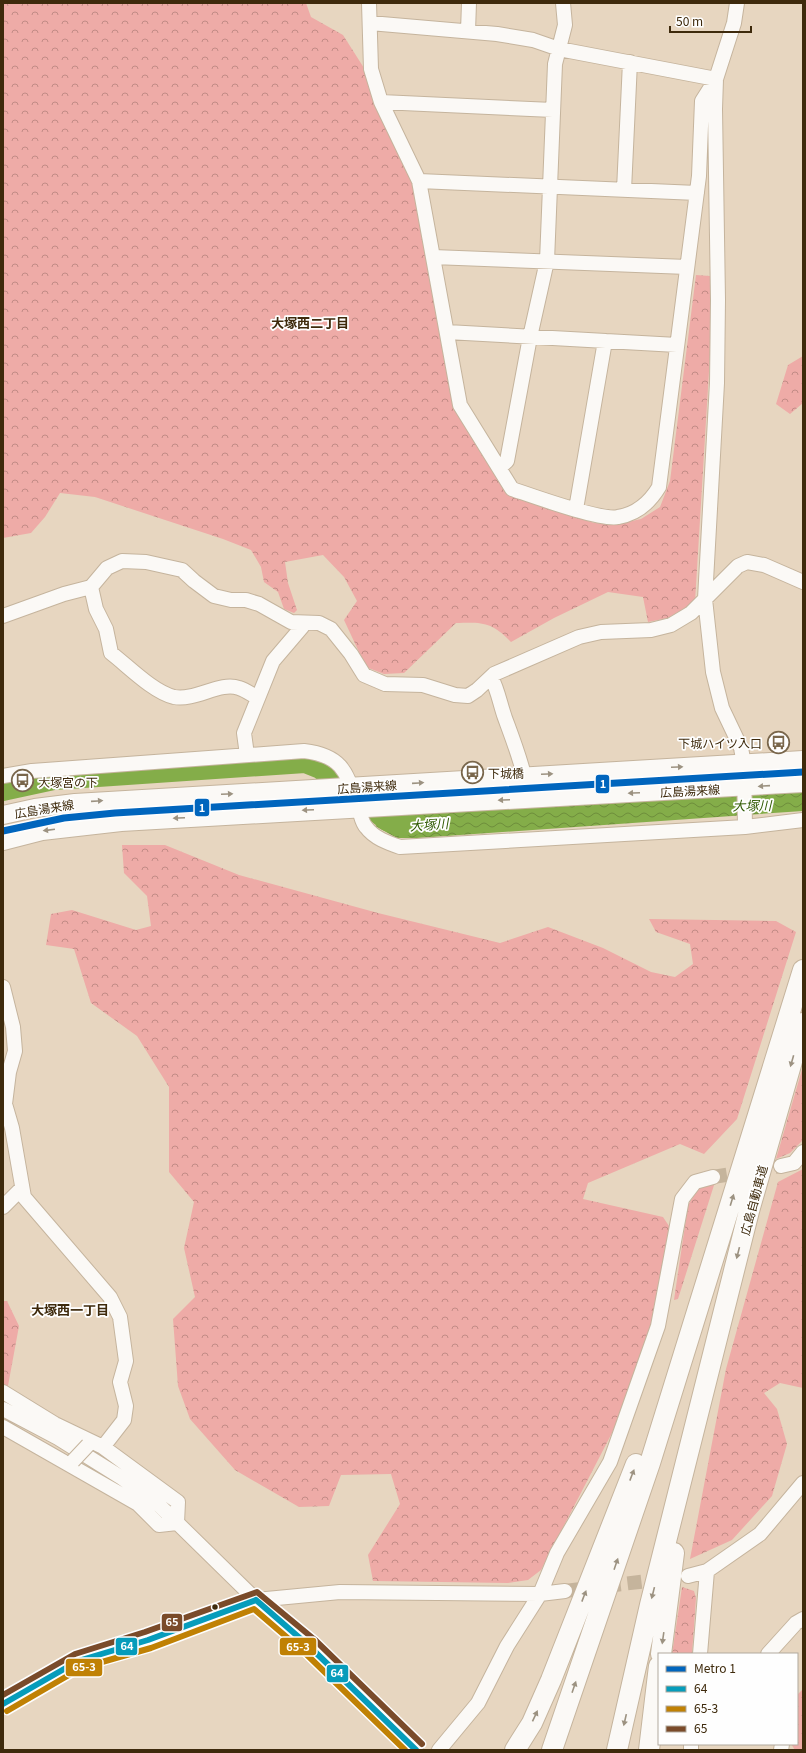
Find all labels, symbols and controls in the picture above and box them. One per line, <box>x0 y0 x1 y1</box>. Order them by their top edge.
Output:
scale bar <box>670 8 751 34</box>
text: 50 m <box>676 12 703 29</box>
district label: 大塚西二丁目 <box>271 313 349 332</box>
bus stop icon: 下城ハイツ入口 <box>765 729 791 755</box>
place label: 下城ハイツ入口 <box>678 734 762 751</box>
bus stop icon: 下城橋 <box>459 759 485 785</box>
place label: 下城橋 <box>488 764 524 781</box>
one-way arrow <box>671 764 684 770</box>
bus stop icon: 大塚宮の下 <box>9 768 35 794</box>
one-way arrow <box>541 770 553 777</box>
place label: 大塚宮の下 <box>38 773 98 790</box>
line badge: 1 <box>595 774 610 794</box>
street label: 広島湯来線 <box>336 775 398 797</box>
text: 1 <box>600 775 606 791</box>
one-way arrow <box>412 779 424 786</box>
street label: 広島湯来線 <box>660 780 720 800</box>
one-way arrow <box>758 782 770 789</box>
one-way arrow <box>221 790 233 797</box>
one-way arrow <box>627 790 640 796</box>
street label: 広島湯来線 <box>13 795 75 821</box>
water label: 大塚川 <box>732 795 774 815</box>
one-way arrow <box>498 796 510 803</box>
one-way arrow <box>91 798 103 805</box>
line badge: 1 <box>194 798 210 817</box>
text: 1 <box>199 799 205 815</box>
one-way arrow <box>302 807 314 814</box>
water label: 大塚川 <box>409 813 451 835</box>
one-way arrow <box>173 815 185 822</box>
one-way arrow <box>43 827 55 833</box>
one-way arrow <box>789 1055 795 1067</box>
street label: 広島自動車道 <box>735 1163 771 1237</box>
one-way arrow <box>729 1193 735 1205</box>
one-way arrow <box>735 1247 741 1259</box>
district label: 大塚西一丁目 <box>31 1300 109 1319</box>
one-way arrow <box>629 1469 635 1481</box>
one-way arrow <box>613 1557 619 1569</box>
one-way arrow <box>650 1587 656 1599</box>
one-way arrow <box>582 1590 588 1602</box>
unlabelled marker <box>210 1602 220 1612</box>
line badge: 65 <box>161 1613 183 1632</box>
text: 65 <box>166 1613 178 1629</box>
one-way arrow <box>660 1632 666 1644</box>
line badge: 64 <box>115 1637 138 1656</box>
text: 64 <box>121 1637 134 1653</box>
line badge: 65-3 <box>279 1637 317 1656</box>
text: 65-3 <box>286 1638 310 1654</box>
legend <box>658 1653 798 1745</box>
line badge: 65-3 <box>65 1658 103 1677</box>
text: 65-3 <box>72 1658 96 1674</box>
text: Metro 1 <box>694 1659 736 1676</box>
line badge: 64 <box>326 1664 349 1683</box>
text: 64 <box>331 1664 344 1680</box>
text: 64 <box>694 1679 708 1696</box>
one-way arrow <box>571 1680 577 1692</box>
text: 65-3 <box>694 1699 718 1716</box>
one-way arrow <box>532 1711 538 1722</box>
one-way arrow <box>621 1714 627 1726</box>
text: 65 <box>694 1719 708 1736</box>

